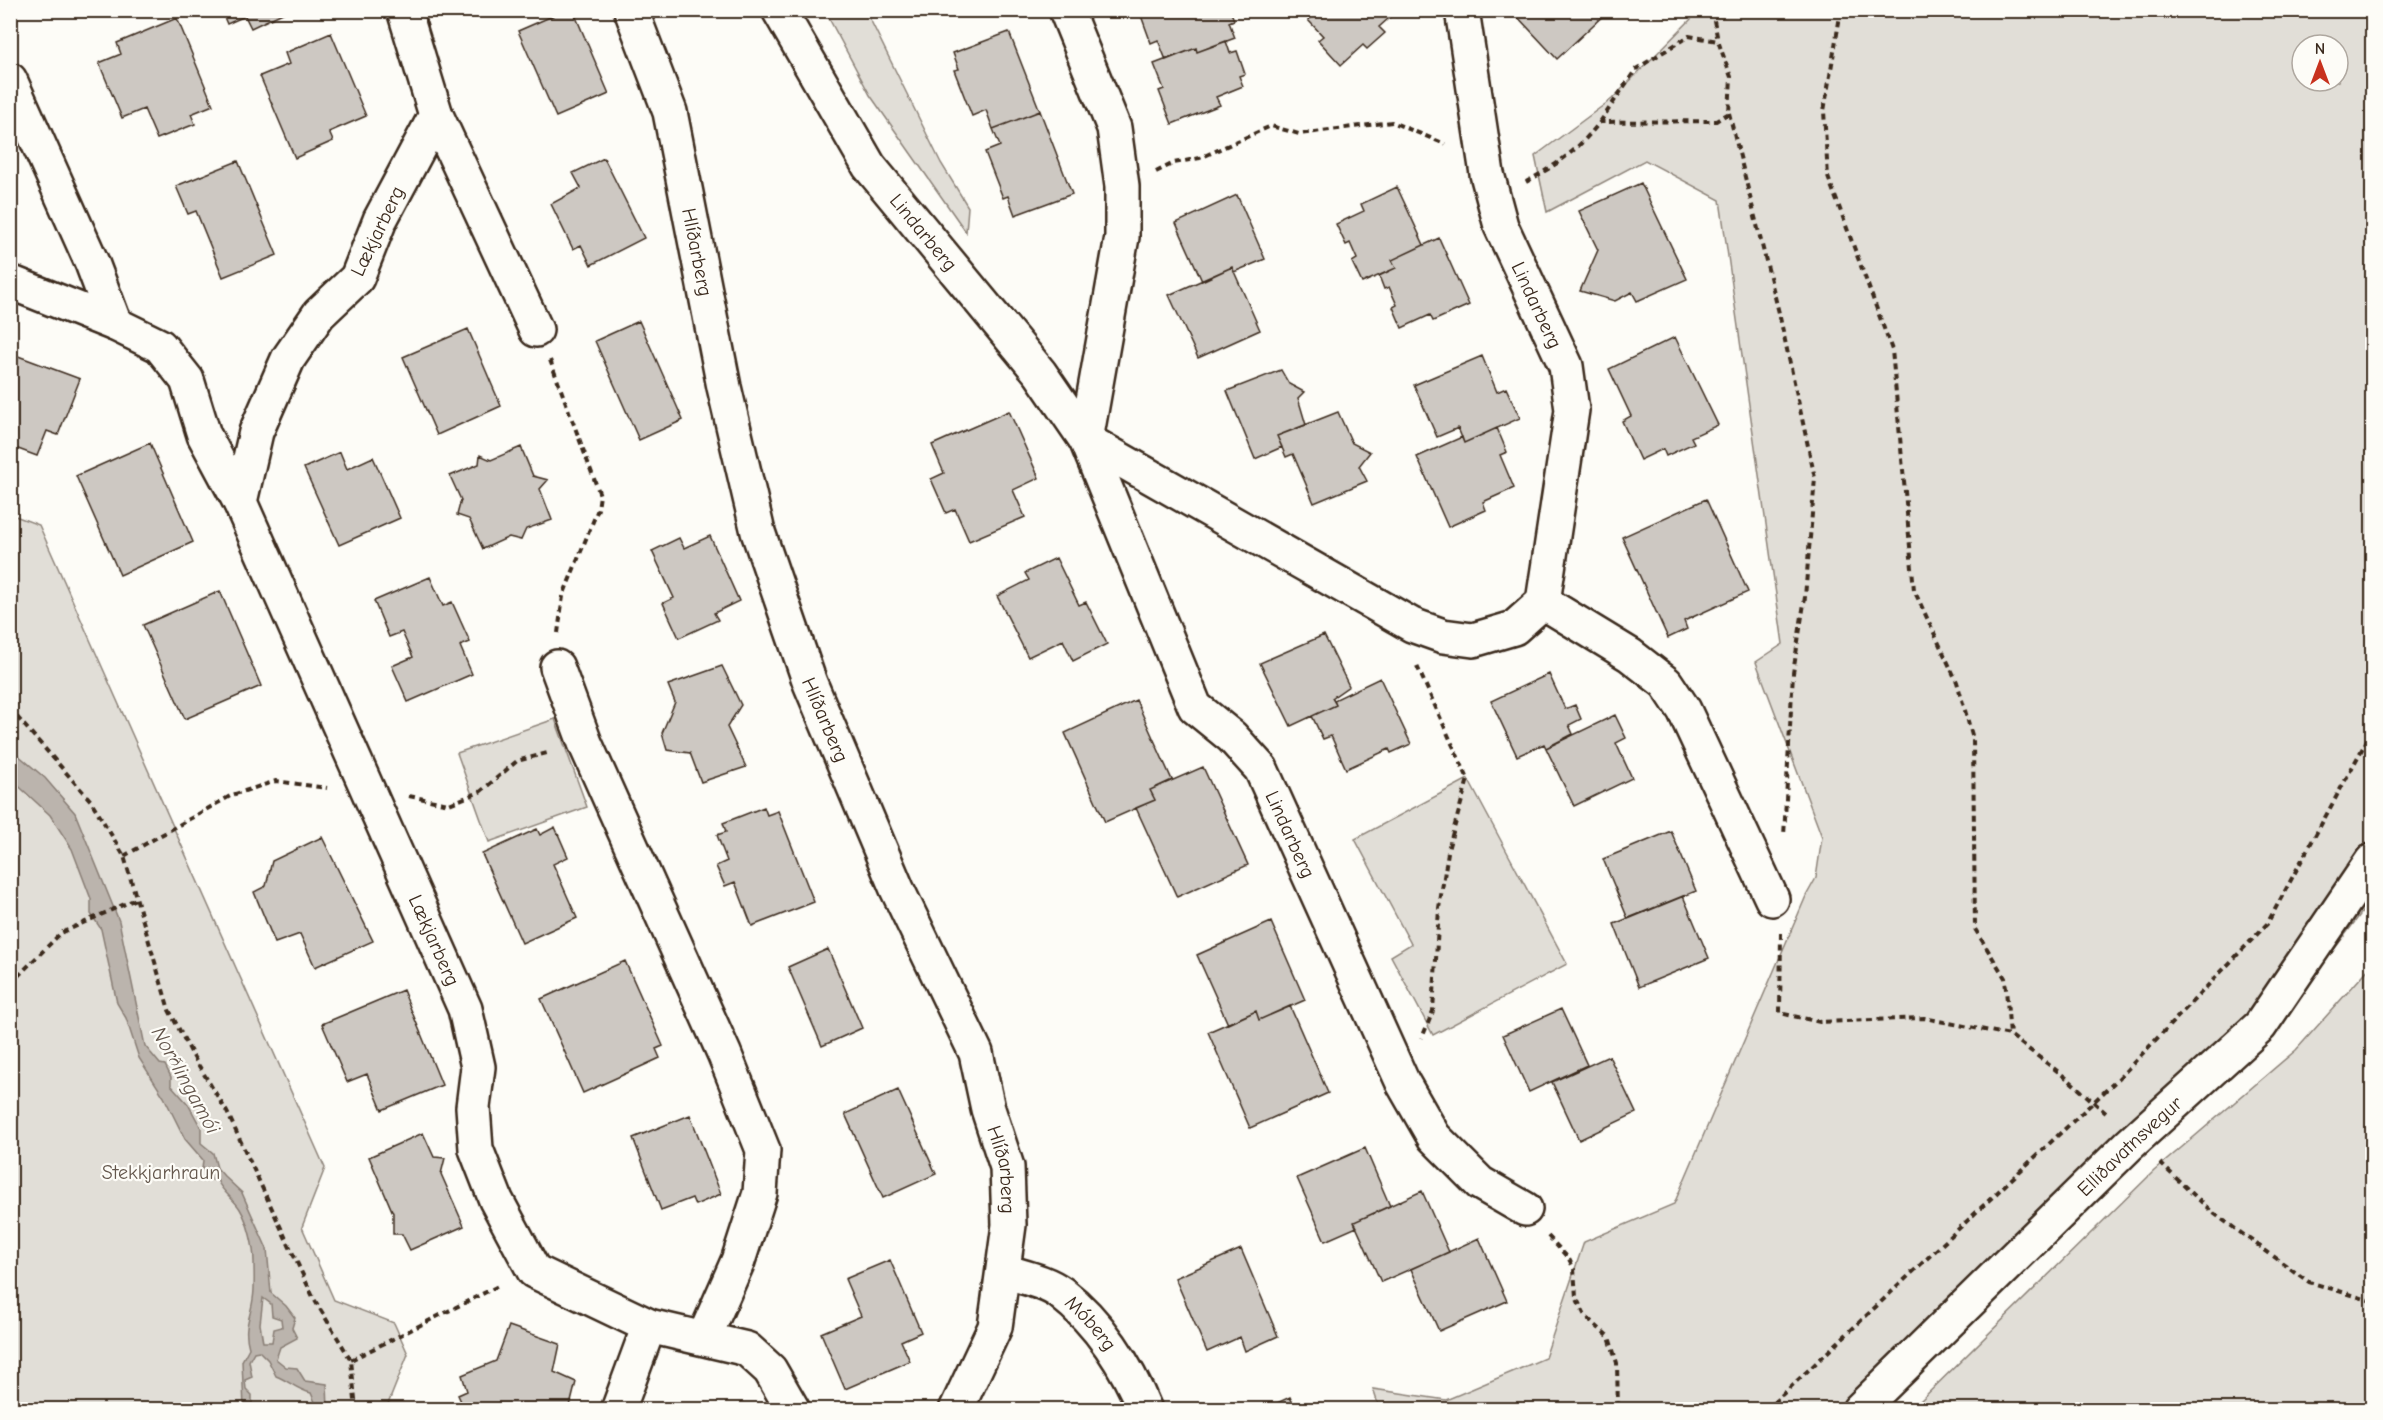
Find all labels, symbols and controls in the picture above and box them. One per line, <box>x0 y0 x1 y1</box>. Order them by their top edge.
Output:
north arrow <box>2290 33 2350 93</box>
text: N <box>2315 40 2325 58</box>
street label: Lækjarberg <box>346 182 409 280</box>
street label: Lindarberg <box>885 189 962 276</box>
street label: Hlíðarberg <box>677 206 717 298</box>
street label: Lindarberg <box>1506 258 1567 352</box>
street label: Hlíðarberg <box>797 674 853 766</box>
street label: Lindarberg <box>1260 787 1320 882</box>
street label: Lækjarberg <box>404 891 464 990</box>
water label: Norðlingamói <box>147 1022 225 1138</box>
street label: Elliðavatnsvegur <box>2073 1092 2187 1201</box>
street label: Hlíðarberg <box>982 1123 1020 1214</box>
park label: Stekkjarhraun <box>102 1161 220 1184</box>
street label: Móberg <box>1060 1291 1121 1355</box>

